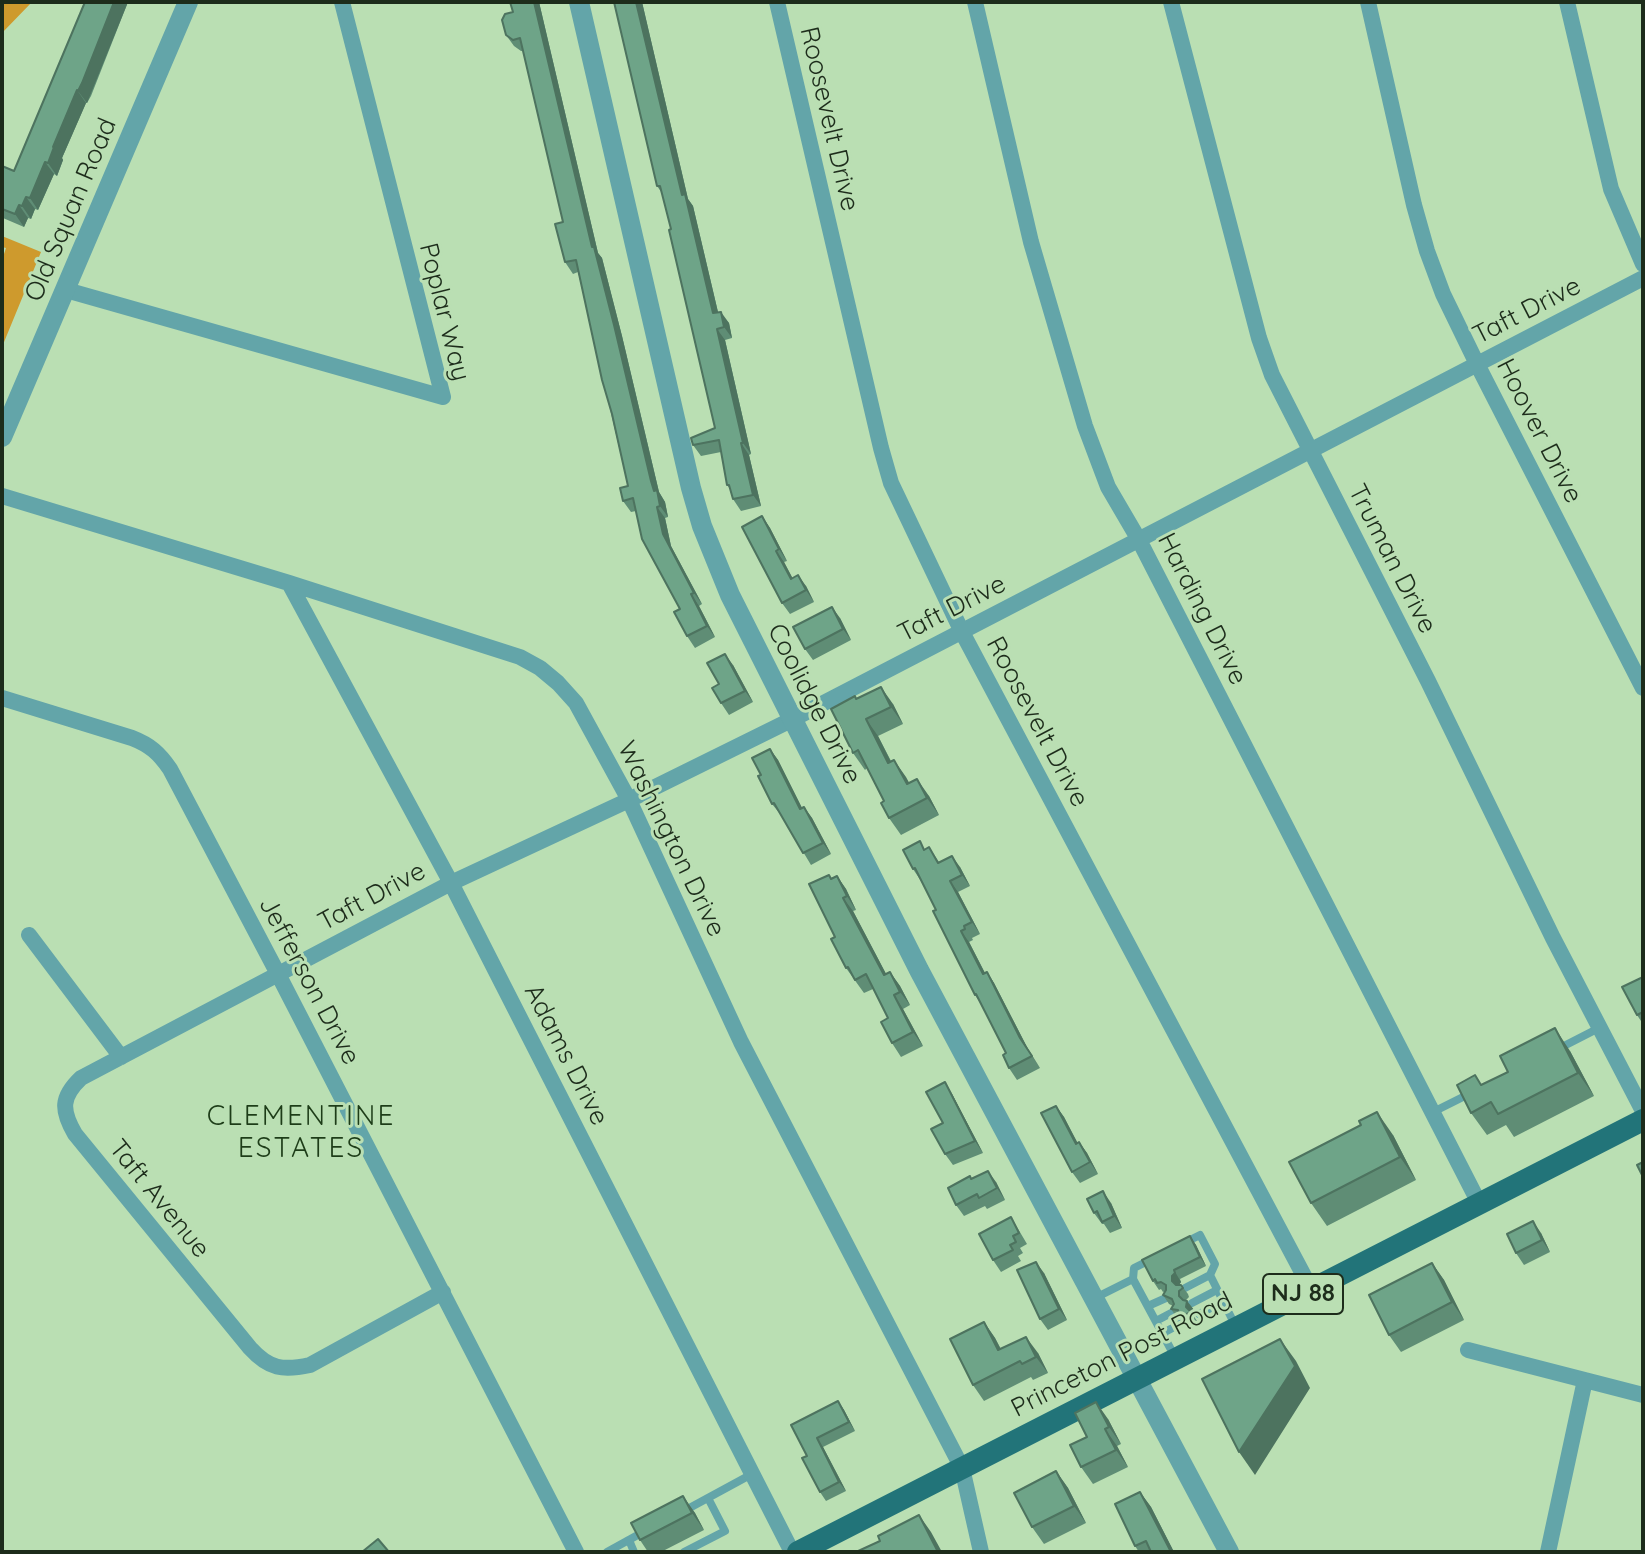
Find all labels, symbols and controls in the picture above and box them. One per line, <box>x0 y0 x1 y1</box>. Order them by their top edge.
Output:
street label: Roosevelt Drive <box>793 24 865 214</box>
street label: Old Squan Road <box>18 114 124 306</box>
street label: Poplar Way <box>412 240 476 384</box>
street label: Taft Drive <box>1468 271 1586 351</box>
street label: Hoover Drive <box>1489 354 1589 508</box>
street label: Truman Drive <box>1341 479 1443 639</box>
street label: Harding Drive <box>1150 528 1254 690</box>
street label: Taft Drive <box>893 569 1011 649</box>
street label: Coolidge Drive <box>760 619 868 789</box>
street label: Roosevelt Drive <box>979 632 1095 812</box>
street label: Washington Drive <box>610 736 732 942</box>
street label: Taft Drive <box>313 856 431 938</box>
street label: Jefferson Drive <box>252 892 366 1070</box>
street label: Adams Drive <box>517 979 615 1131</box>
district label: CLEMENTINE ESTATES <box>207 1100 395 1166</box>
street label: Taft Avenue <box>102 1134 216 1264</box>
road number: NJ 88 <box>1263 1274 1343 1314</box>
street label: Princeton Post Road <box>1006 1286 1238 1424</box>

